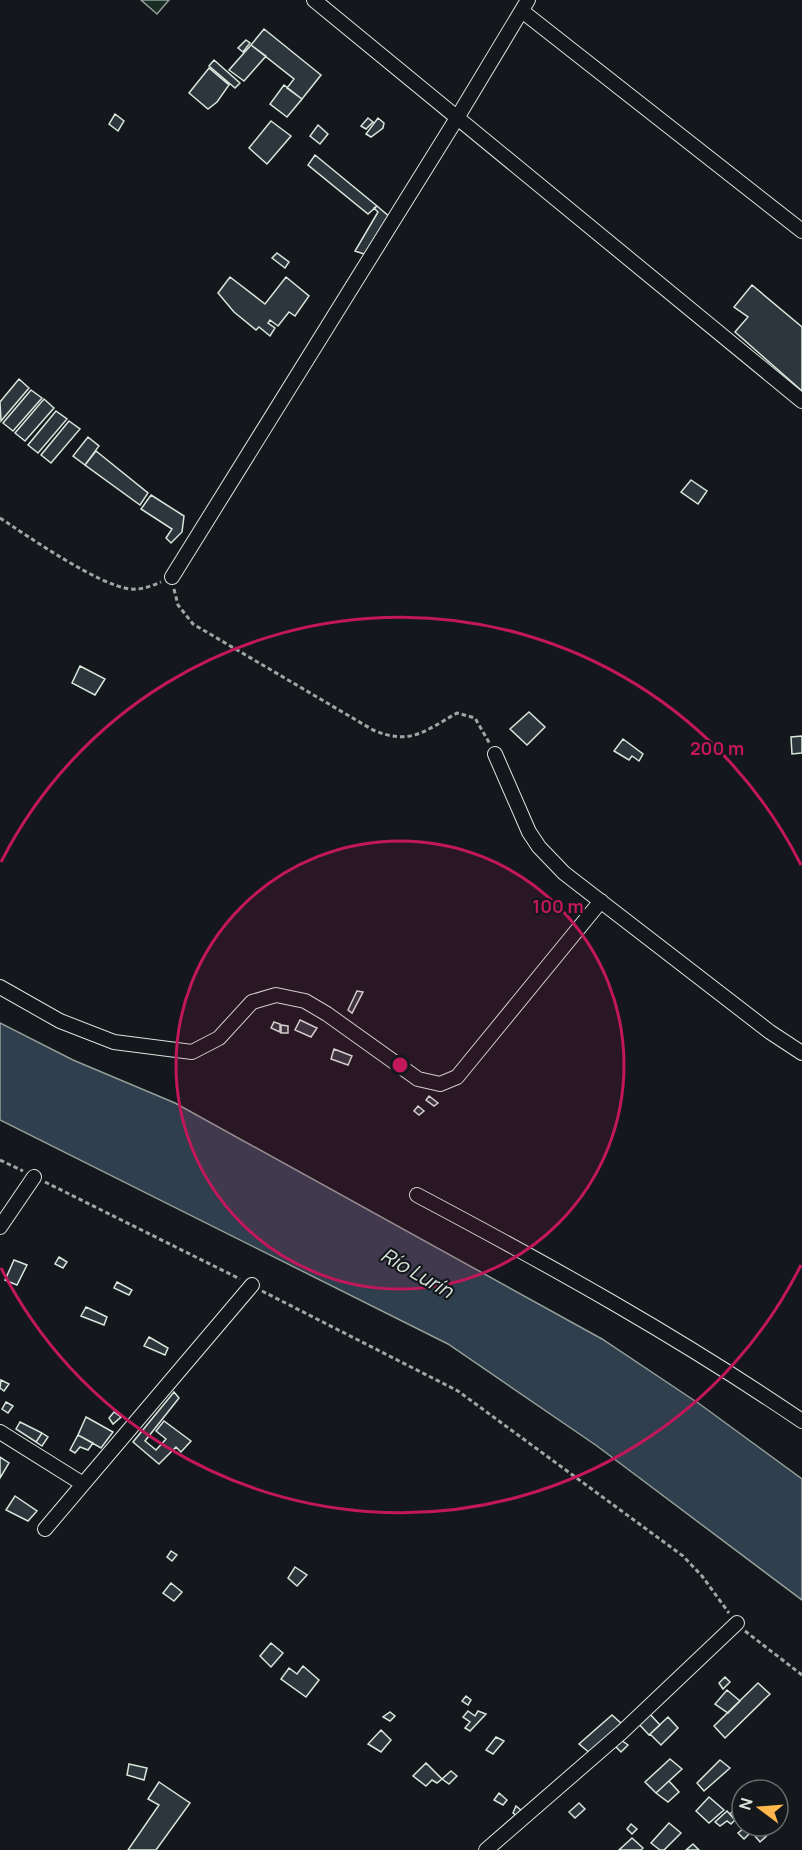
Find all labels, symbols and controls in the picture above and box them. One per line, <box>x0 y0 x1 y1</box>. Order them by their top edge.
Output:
text: 200 m <box>690 736 744 760</box>
text: 100 m <box>532 894 584 918</box>
centre of rings <box>390 1055 410 1075</box>
water label: Río Lurín <box>376 1241 459 1305</box>
north arrow <box>730 1778 790 1838</box>
text: N <box>733 1795 758 1812</box>

